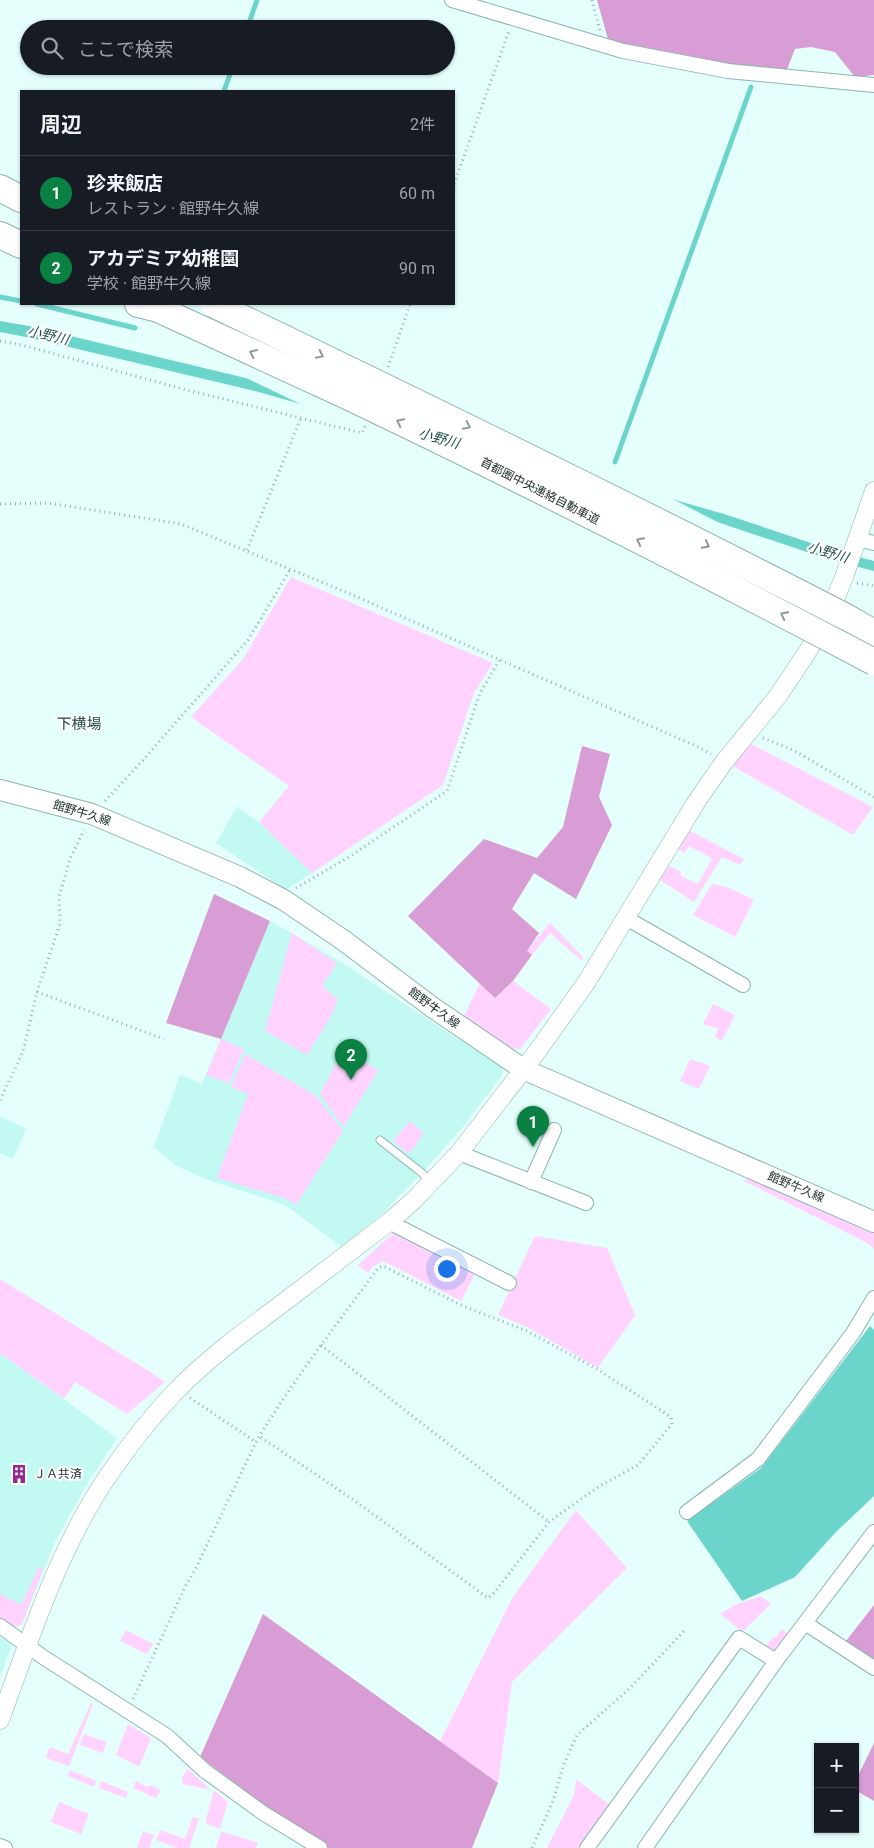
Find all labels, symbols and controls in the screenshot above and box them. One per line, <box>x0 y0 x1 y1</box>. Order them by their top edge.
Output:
search box <box>20 20 455 75</box>
icon: search <box>38 34 66 62</box>
text: ここで検索 <box>78 38 173 61</box>
text: 周辺 <box>40 113 82 137</box>
text: 2件 <box>410 115 435 134</box>
text: 珍来飯店 <box>87 172 163 195</box>
text: 1 <box>51 184 61 203</box>
text: 60 m <box>399 184 435 203</box>
text: レストラン · 館野牛久線 <box>87 199 259 218</box>
text: アカデミア幼稚園 <box>87 247 239 270</box>
text: 2 <box>51 259 61 278</box>
text: 90 m <box>399 259 435 278</box>
text: 学校 · 館野牛久線 <box>87 274 211 293</box>
water label: 小野川 <box>26 322 72 348</box>
one-way arrow <box>249 349 258 359</box>
one-way arrow <box>315 349 324 359</box>
one-way arrow <box>396 418 405 428</box>
one-way arrow <box>462 420 471 430</box>
water label: 小野川 <box>417 425 463 452</box>
street label: 首都圏中央連絡自動車道 <box>478 455 602 527</box>
one-way arrow <box>636 537 645 547</box>
water label: 小野川 <box>806 538 852 566</box>
one-way arrow <box>701 539 710 549</box>
one-way arrow <box>781 611 790 621</box>
district label: 下横場 <box>56 715 102 733</box>
street label: 館野牛久線 <box>51 798 113 828</box>
street label: 館野牛久線 <box>406 985 462 1031</box>
pin: 2 <box>335 1039 367 1080</box>
pin: 1 <box>517 1106 549 1147</box>
street label: 館野牛久線 <box>766 1169 826 1205</box>
your location <box>434 1256 460 1282</box>
building icon: ＪＡ共済 <box>8 1463 30 1485</box>
place label: ＪＡ共済 <box>34 1467 82 1481</box>
map controls <box>814 1743 859 1833</box>
button: + <box>814 1743 859 1788</box>
button: − <box>814 1788 859 1833</box>

